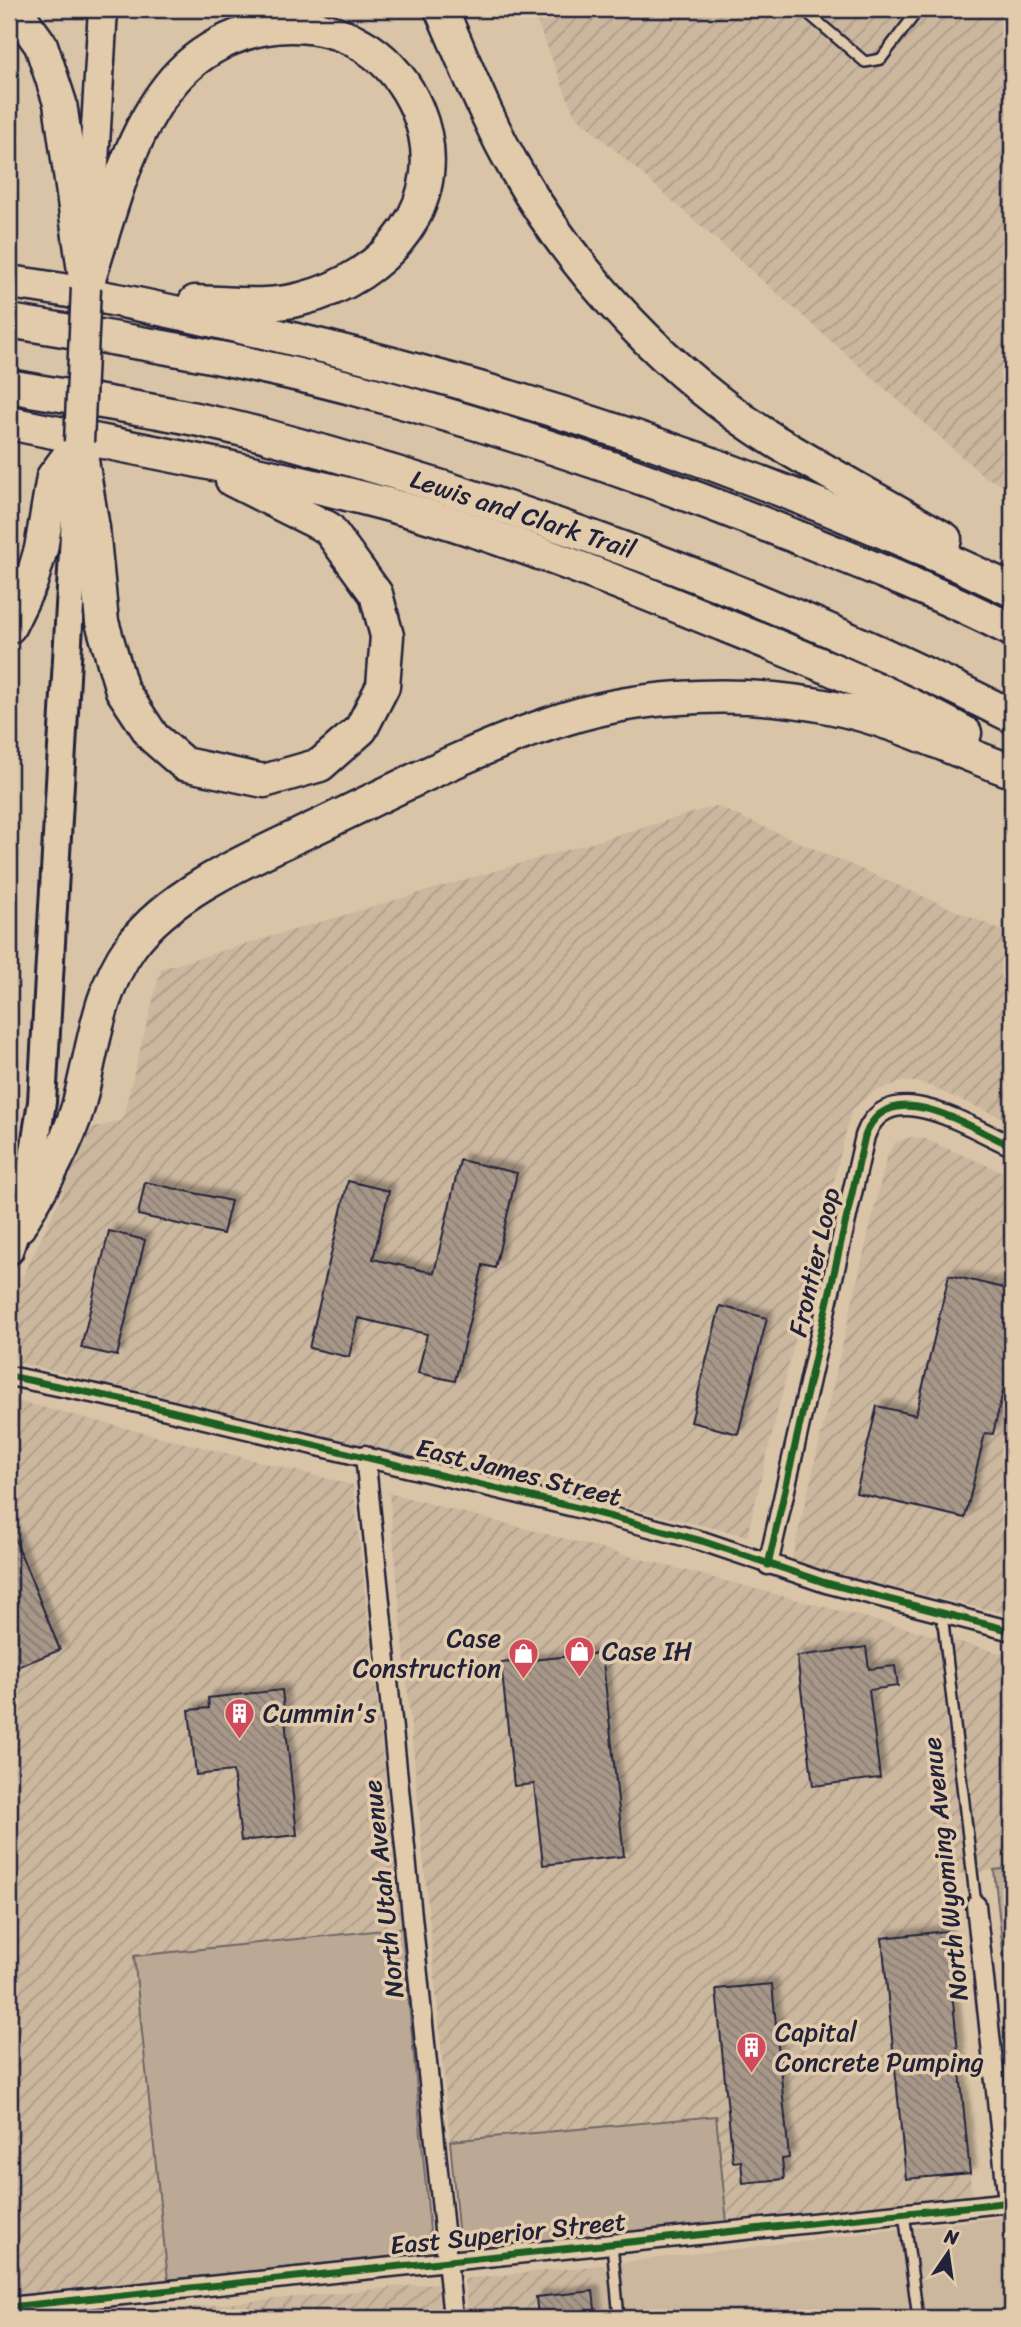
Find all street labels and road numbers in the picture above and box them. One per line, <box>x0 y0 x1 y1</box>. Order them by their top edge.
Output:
street label: Lewis and Clark Trail <box>404 456 642 572</box>
street label: Frontier Loop <box>775 1183 854 1341</box>
street label: East James Street <box>411 1424 627 1520</box>
street label: North Wyoming Avenue <box>908 1735 982 2003</box>
street label: North Utah Avenue <box>349 1778 417 2000</box>
street label: East Superior Street <box>388 2198 628 2268</box>

